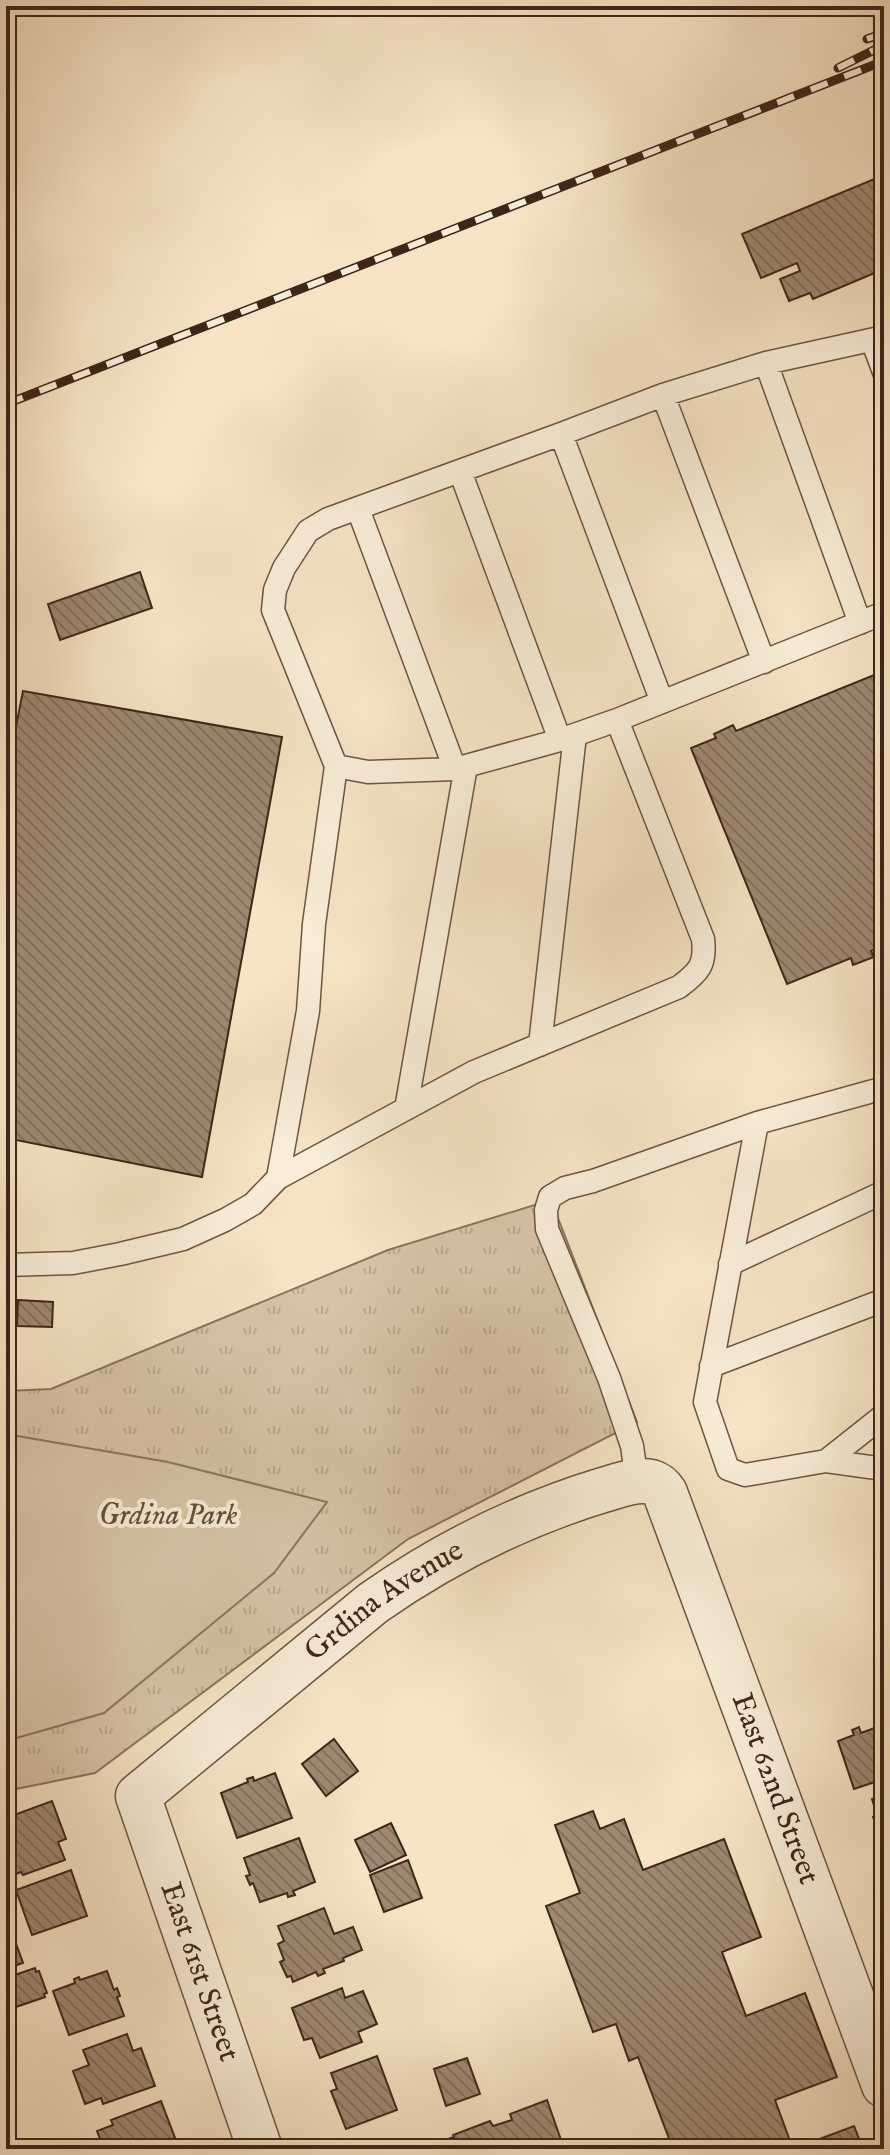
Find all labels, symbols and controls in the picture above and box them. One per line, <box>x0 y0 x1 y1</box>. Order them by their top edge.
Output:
park label: Grdina Park <box>99 1497 237 1535</box>
street label: Grdina Avenue <box>297 1532 470 1670</box>
street label: East 62nd Street <box>722 1688 827 1890</box>
street label: East 61st Street <box>151 1878 247 2066</box>

